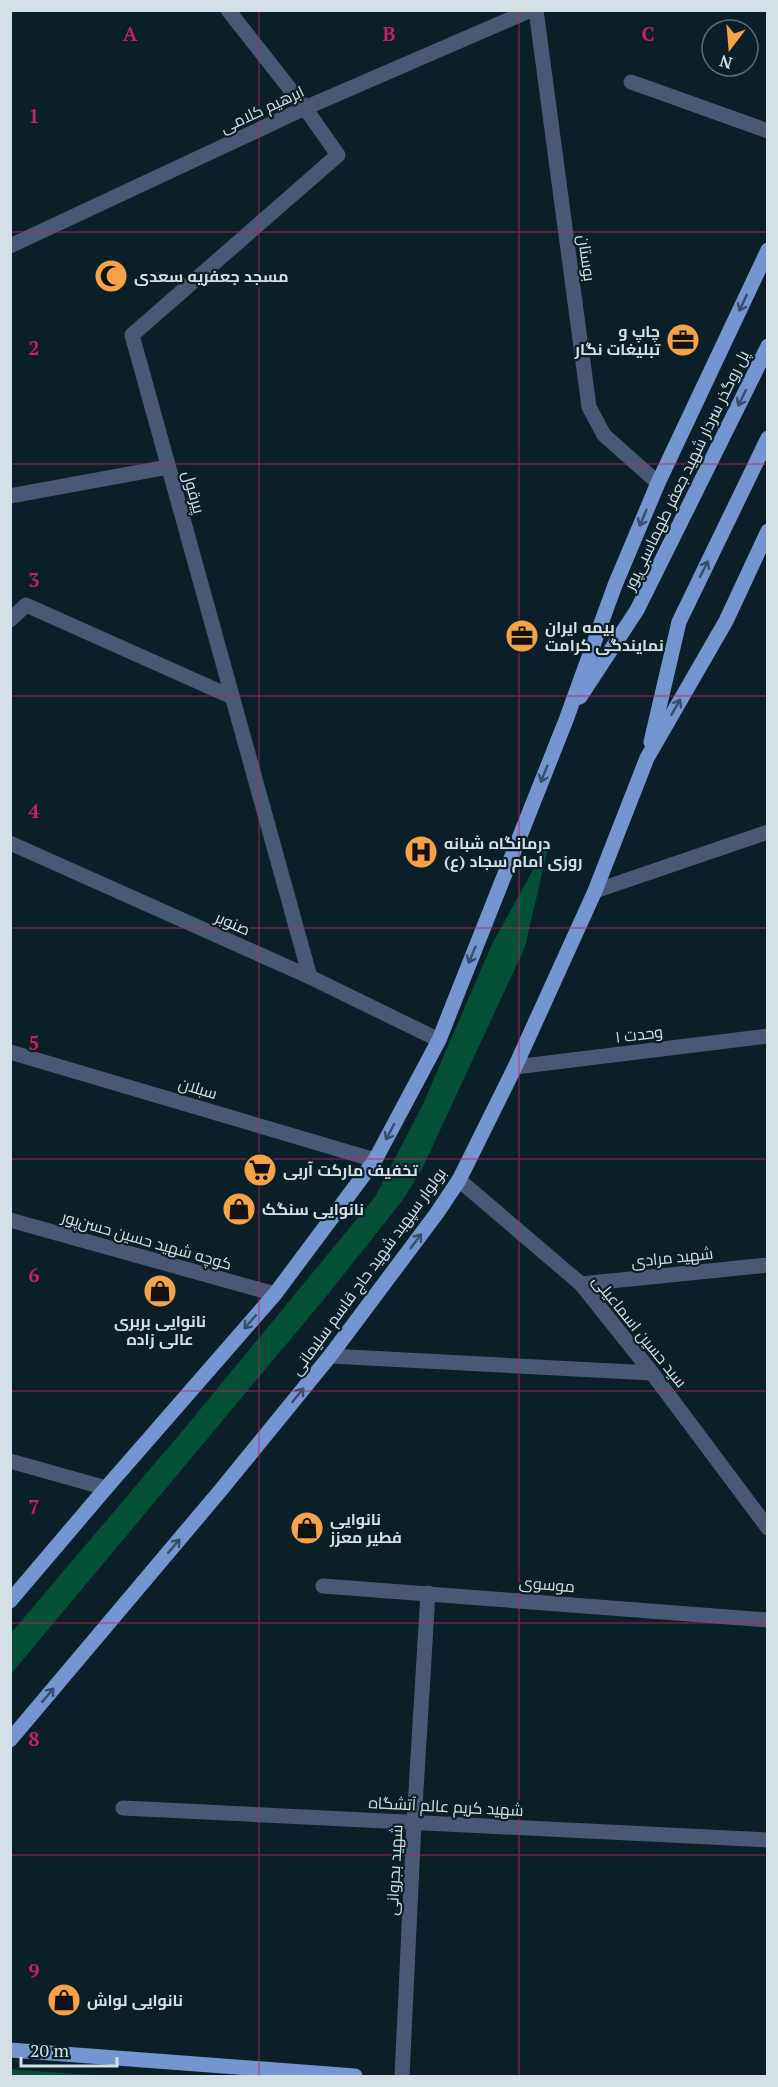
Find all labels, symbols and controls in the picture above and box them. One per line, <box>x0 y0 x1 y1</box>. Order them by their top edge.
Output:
north arrow <box>700 18 760 78</box>
text: A <box>123 20 138 47</box>
text: B <box>383 20 396 47</box>
text: C <box>641 20 655 47</box>
text: N <box>717 50 735 75</box>
street label: ابرهیم کلامی <box>216 80 308 139</box>
text: 1 <box>28 102 40 129</box>
street label: بوستان <box>573 233 601 283</box>
mosque icon: مسجد جعفریه سعدی <box>93 258 129 294</box>
place label: مسجد جعفریه سعدی <box>134 265 288 287</box>
one-way arrow <box>736 293 748 311</box>
place label: چاپ و تبلیغات نگار <box>574 320 661 360</box>
office icon: چاپ و تبلیغات نگار <box>665 322 701 358</box>
text: 2 <box>28 334 40 361</box>
street label: پل روگذر سردار شهید جعفر طهماسبی‌پور <box>618 346 755 595</box>
one-way arrow <box>735 389 747 407</box>
street label: پیرقول <box>176 468 211 517</box>
one-way arrow <box>637 508 648 526</box>
one-way arrow <box>699 561 711 579</box>
text: 3 <box>28 566 40 593</box>
place label: بیمه ایران نمایندگی کرامت <box>545 616 664 656</box>
office icon: بیمه ایران نمایندگی کرامت <box>504 618 540 654</box>
one-way arrow <box>671 699 683 716</box>
one-way arrow <box>538 764 549 783</box>
text: 4 <box>28 797 40 824</box>
place label: درمانگاه شبانه روزی امام سجاد (ع) <box>444 832 582 873</box>
hospital icon: درمانگاه شبانه روزی امام سجاد (ع) <box>403 834 439 870</box>
street label: صنوبر <box>211 905 254 940</box>
one-way arrow <box>466 945 477 964</box>
street label: وحدت ۱ <box>614 1020 664 1048</box>
text: 5 <box>28 1029 40 1056</box>
street label: سبلان <box>176 1072 220 1104</box>
one-way arrow <box>384 1122 395 1140</box>
supermarket icon: تخفیف مارکت آربی <box>242 1152 278 1188</box>
place label: تخفیف مارکت آربی <box>283 1159 419 1181</box>
street label: بولوار سپهبد شهید حاج قاسم سلیمانی <box>285 1163 452 1380</box>
shop icon: نانوایی سنگک <box>221 1191 257 1227</box>
place label: نانوایی سنگک <box>262 1198 364 1220</box>
street label: کوچه شهید حسین حسن‌پور <box>58 1205 235 1276</box>
one-way arrow <box>410 1233 423 1249</box>
street label: شهید مرادی <box>630 1242 714 1272</box>
text: 6 <box>28 1261 40 1288</box>
street label: سید حسین اسماعیلی <box>588 1270 692 1392</box>
shop icon: نانوایی بربری عالی زاده <box>142 1273 178 1309</box>
place label: نانوایی بربری عالی زاده <box>114 1310 206 1350</box>
one-way arrow <box>243 1314 257 1329</box>
one-way arrow <box>291 1388 304 1404</box>
text: 7 <box>28 1493 40 1520</box>
place label: نانوایی فطیر معزز <box>329 1508 402 1548</box>
shop icon: نانوایی فطیر معزز <box>289 1510 325 1546</box>
one-way arrow <box>167 1538 180 1554</box>
street label: موسوی <box>518 1571 576 1597</box>
one-way arrow <box>41 1688 55 1703</box>
text: 8 <box>28 1725 40 1752</box>
street label: شهید کریم عالم آتشگاه <box>368 1791 524 1822</box>
street label: شهید بجروانی <box>381 1824 407 1916</box>
text: 9 <box>28 1957 40 1984</box>
shop icon: نانوایی لواش <box>46 1982 82 2018</box>
place label: نانوایی لواش <box>87 1989 183 2011</box>
scale bar <box>21 2030 117 2068</box>
text: 20 m <box>30 2038 70 2062</box>

